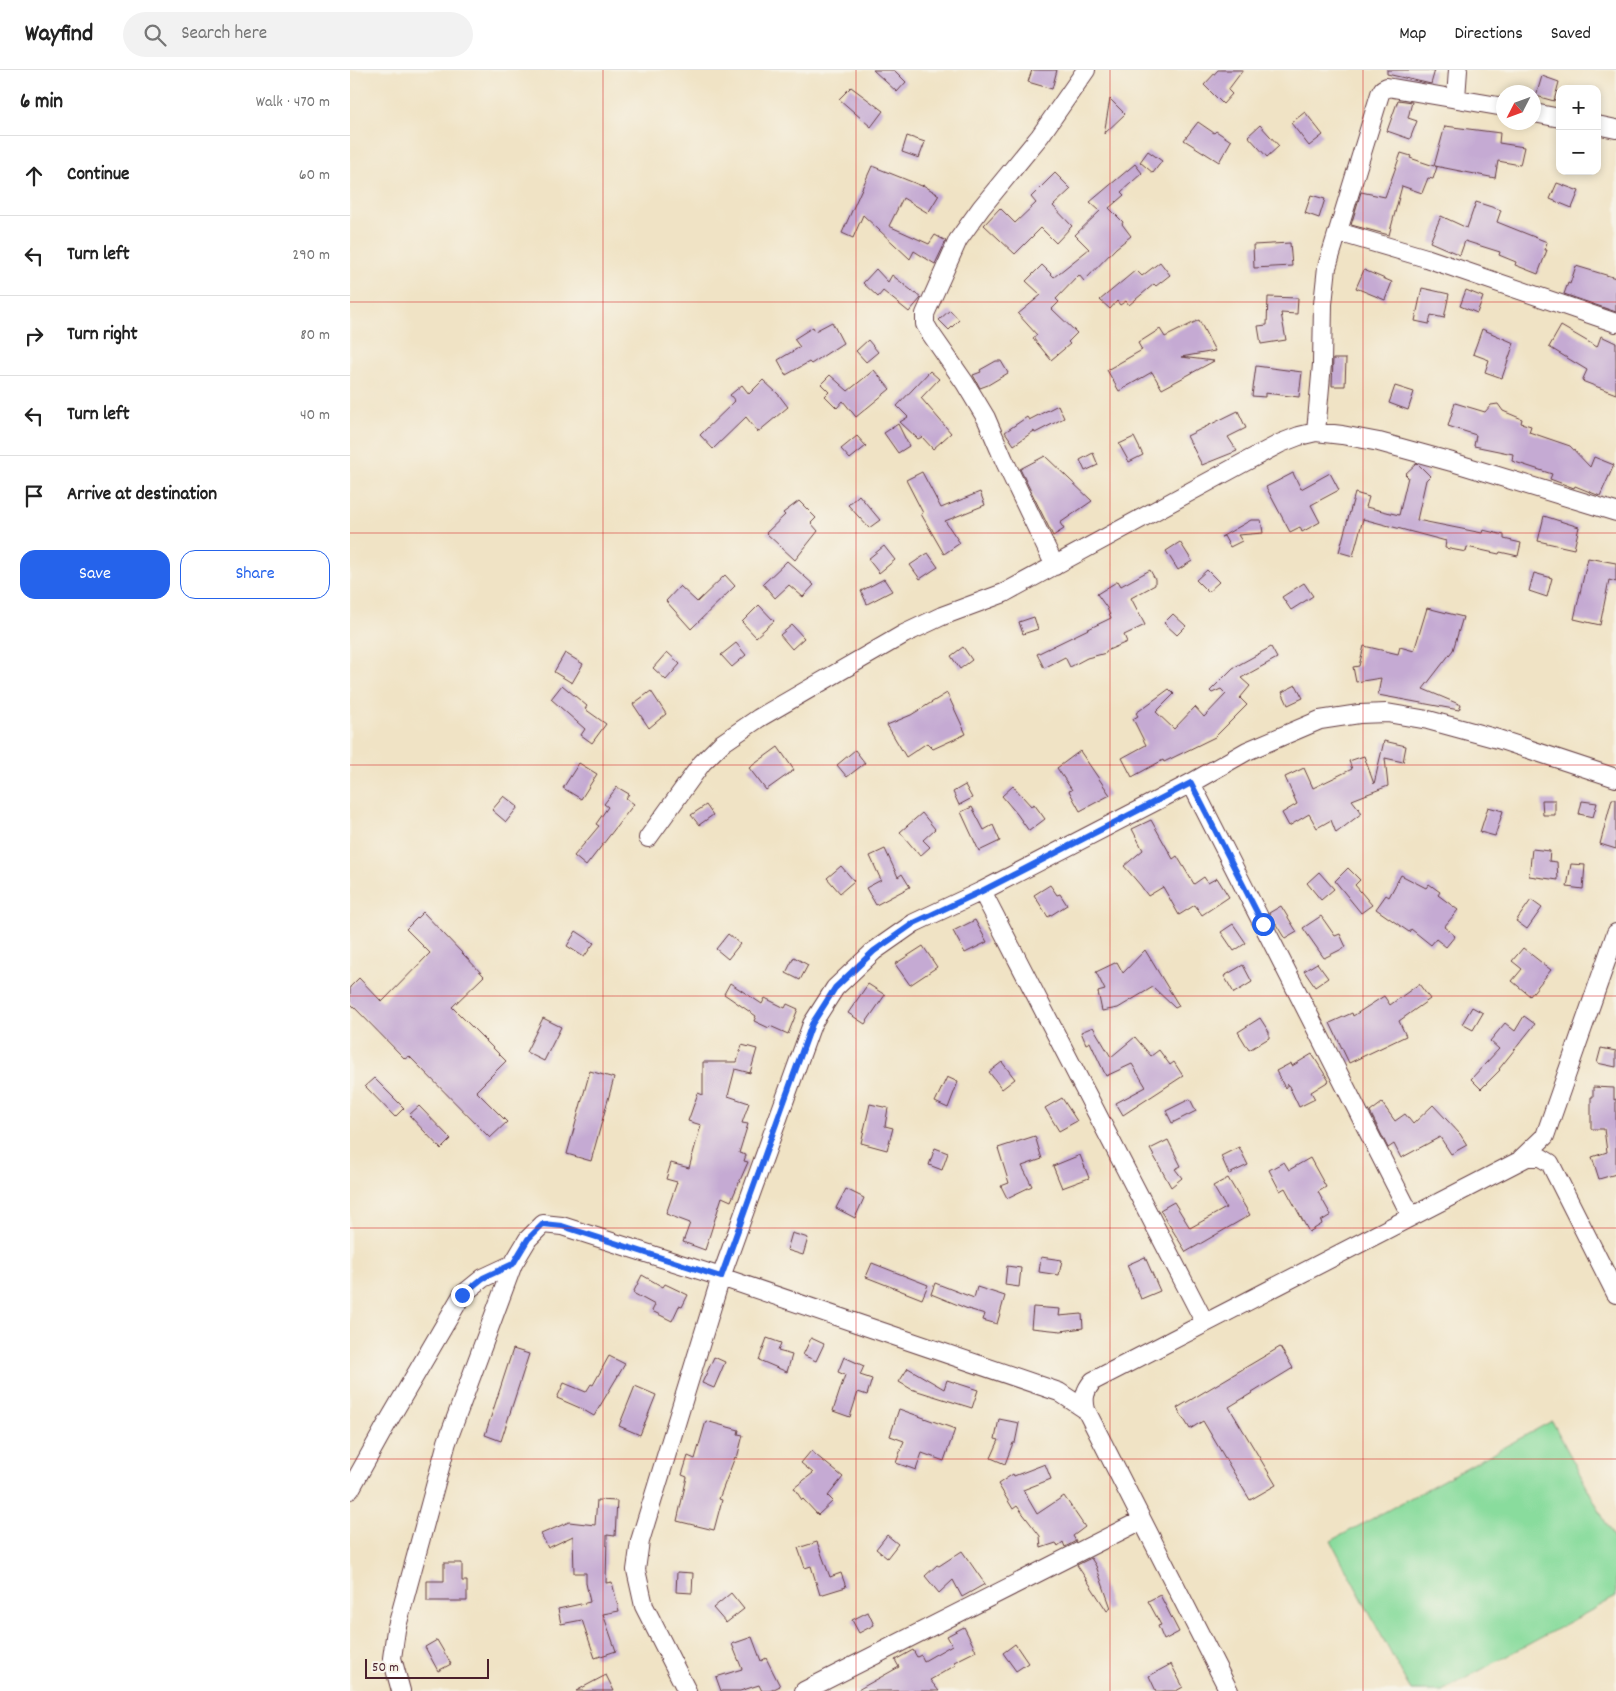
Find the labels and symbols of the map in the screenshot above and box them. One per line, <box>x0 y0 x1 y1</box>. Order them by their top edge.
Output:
north arrow <box>1496 85 1541 130</box>
route start <box>1252 913 1275 936</box>
route end <box>451 1284 474 1307</box>
scale bar <box>365 1656 489 1679</box>

